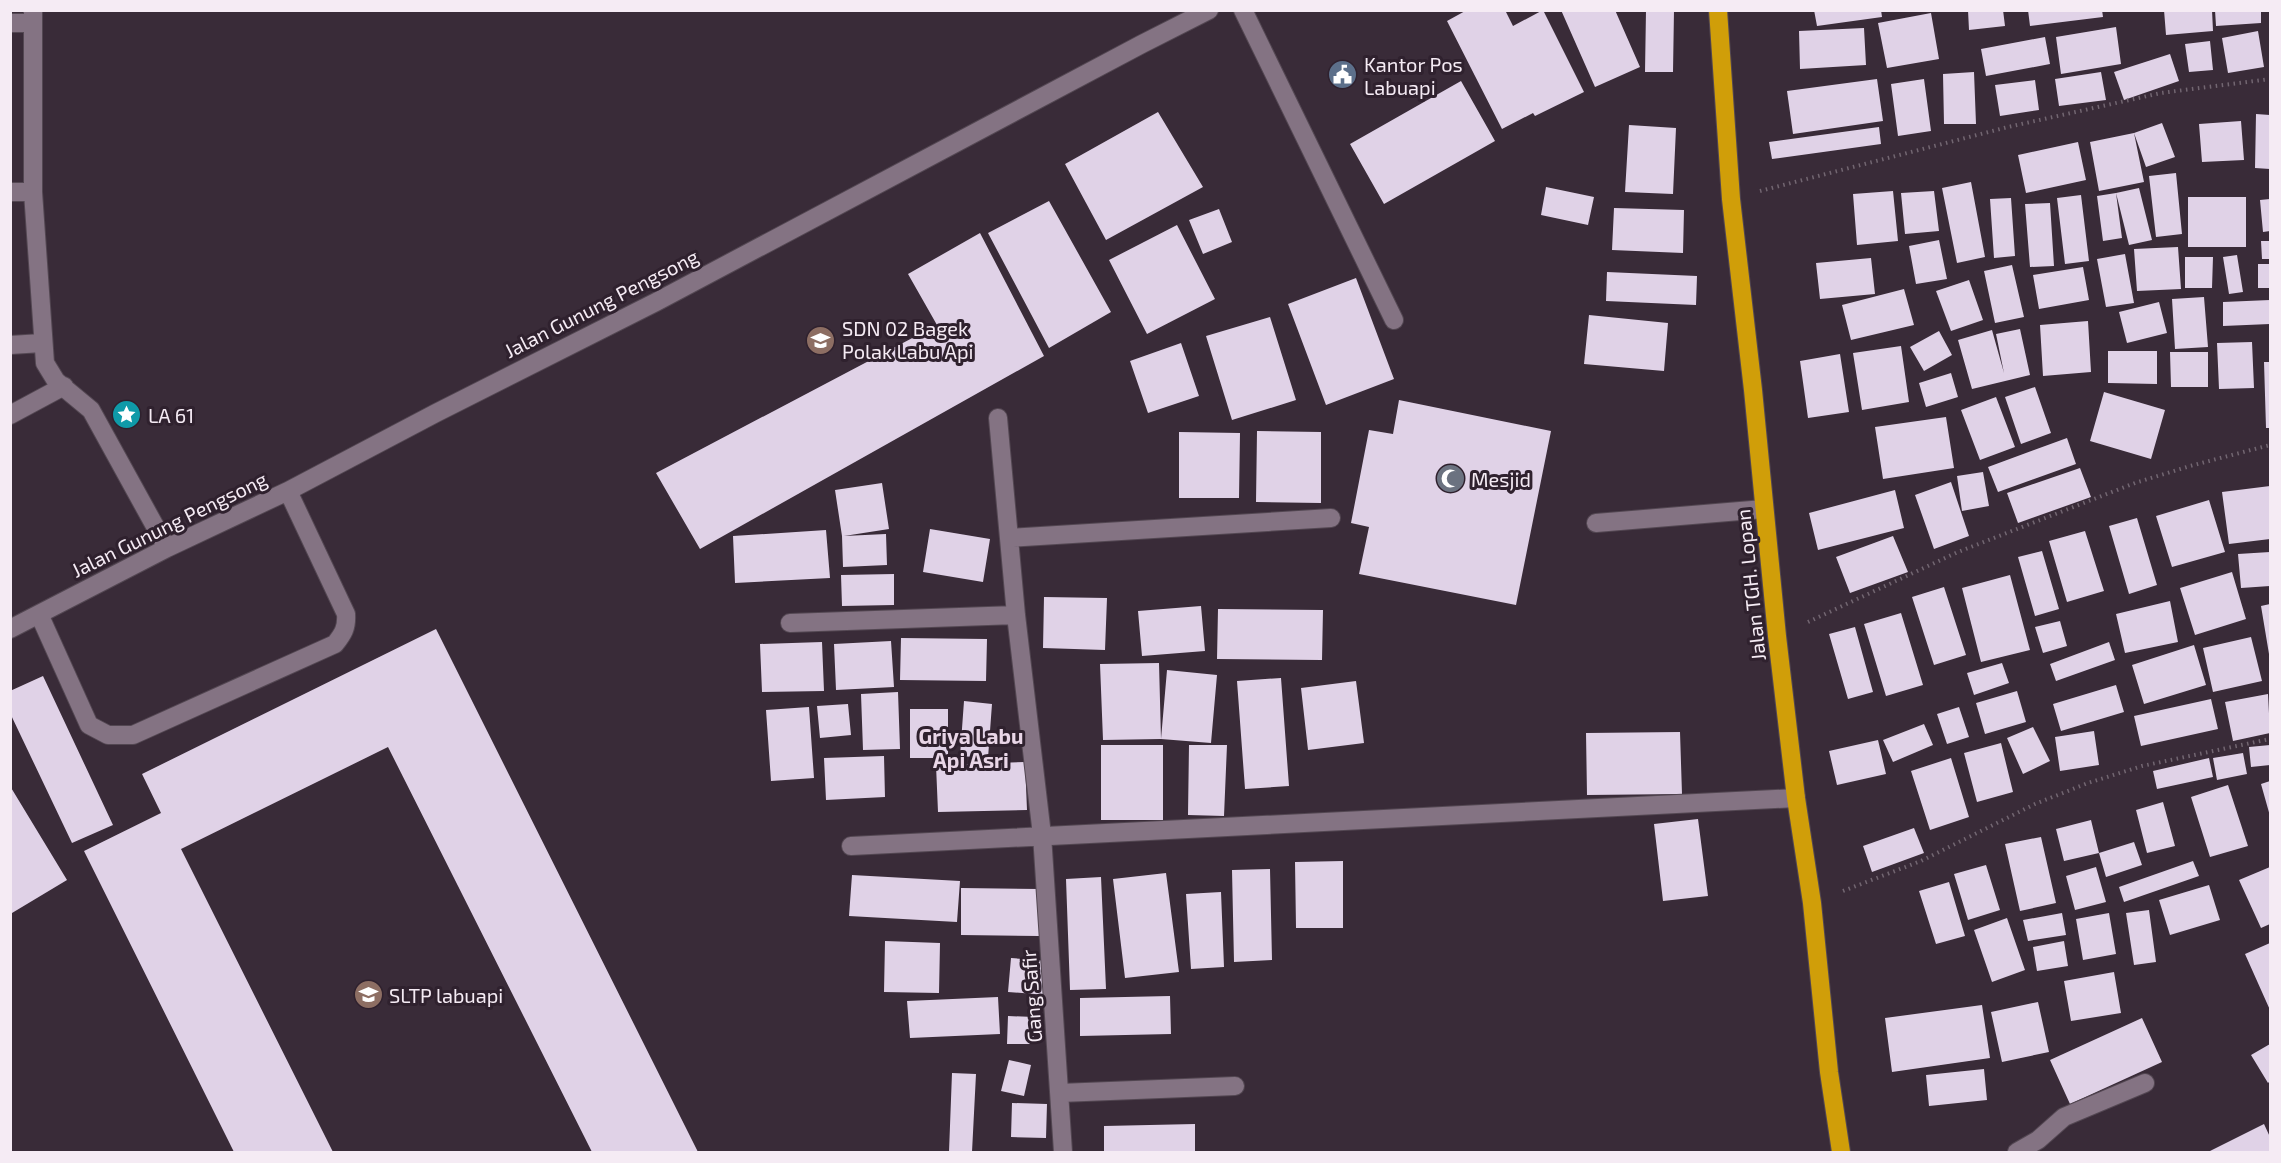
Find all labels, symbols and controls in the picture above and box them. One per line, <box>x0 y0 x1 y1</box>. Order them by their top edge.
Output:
place label: Kantor Pos Labuapi <box>1364 52 1463 99</box>
public building icon: Kantor Pos Labuapi <box>1327 59 1359 91</box>
street label: Jalan Gunung Pengsong <box>500 244 702 362</box>
place label: SDN 02 Bagek Polak Labu Api <box>842 316 973 363</box>
school or university icon: SDN 02 Bagek Polak Labu Api <box>805 324 837 356</box>
place icon: LA 61 <box>111 399 143 431</box>
place label: LA 61 <box>148 403 194 427</box>
mosque icon: Mesjid <box>1434 463 1466 495</box>
street label: Jalan Gunung Pengsong <box>67 466 271 582</box>
place label: Mesjid <box>1471 467 1531 491</box>
street label: Jalan TGH. Lopan <box>1730 508 1770 662</box>
district label: Griya Labu Api Asri <box>919 723 1023 772</box>
street label: Gang Safir <box>1016 949 1046 1043</box>
school or university icon: SLTP labuapi <box>352 979 384 1011</box>
place label: SLTP labuapi <box>389 983 503 1007</box>

